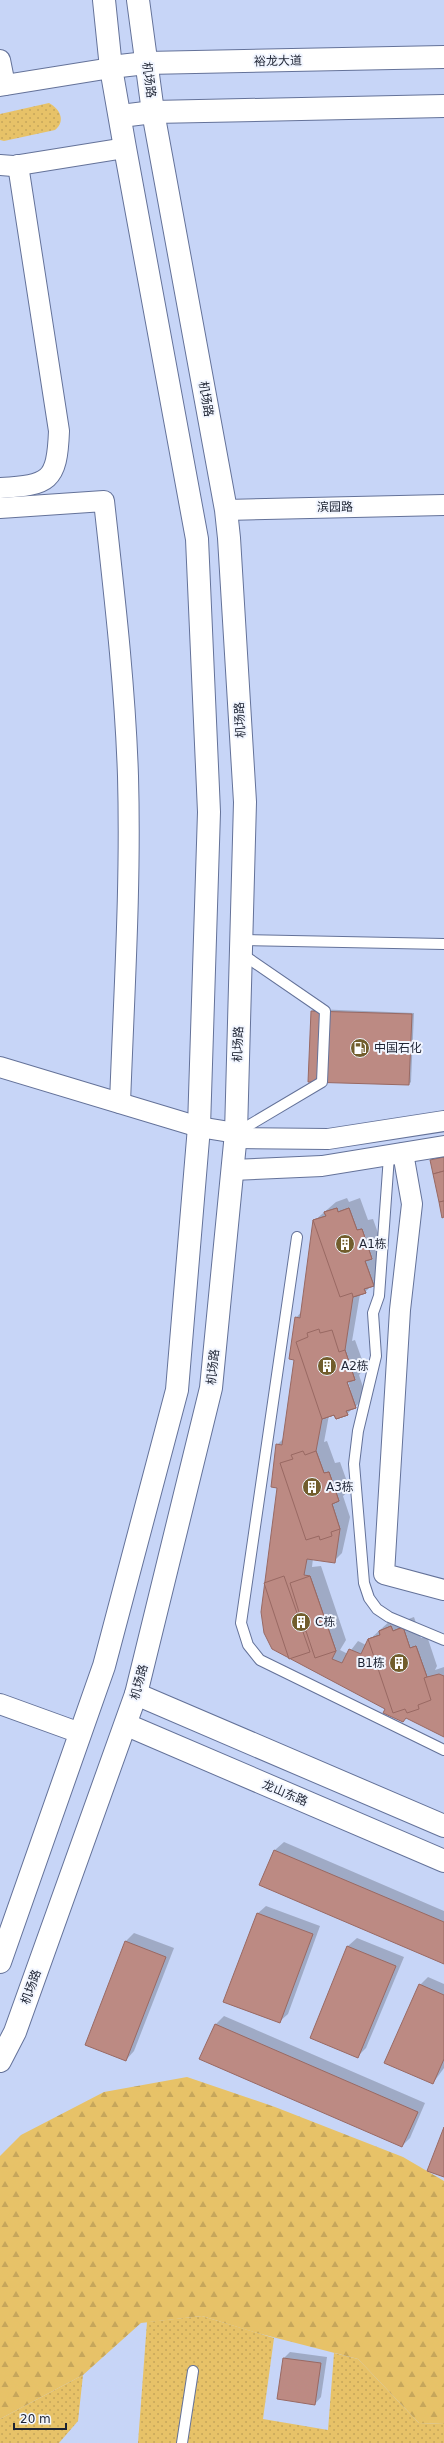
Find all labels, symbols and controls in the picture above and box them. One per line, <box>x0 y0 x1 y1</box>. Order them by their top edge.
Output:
street label: 裕龙大道 <box>254 54 302 68</box>
street label: 机场路 <box>140 61 158 99</box>
street label: 机场路 <box>196 380 216 418</box>
street label: 滨园路 <box>317 500 353 514</box>
street label: 机场路 <box>232 702 248 738</box>
street label: 机场路 <box>230 1026 246 1062</box>
fuel station icon: 中国石化 <box>349 1037 371 1059</box>
place label: 中国石化 <box>374 1041 422 1055</box>
building icon: A1栋 <box>334 1233 356 1255</box>
place label: A1栋 <box>359 1237 387 1251</box>
street label: 机场路 <box>204 1348 222 1386</box>
building icon: A2栋 <box>316 1355 338 1377</box>
place label: A2栋 <box>341 1359 369 1373</box>
building icon: A3栋 <box>301 1476 323 1498</box>
place label: A3栋 <box>326 1480 354 1494</box>
building icon: C栋 <box>290 1611 312 1633</box>
place label: C栋 <box>315 1615 335 1629</box>
building icon: B1栋 <box>388 1652 410 1674</box>
place label: B1栋 <box>357 1656 385 1670</box>
street label: 机场路 <box>128 1663 150 1701</box>
street label: 龙山东路 <box>260 1777 310 1809</box>
street label: 机场路 <box>18 1968 44 2006</box>
scale bar <box>14 2405 66 2431</box>
text: 20 m <box>20 2412 51 2426</box>

